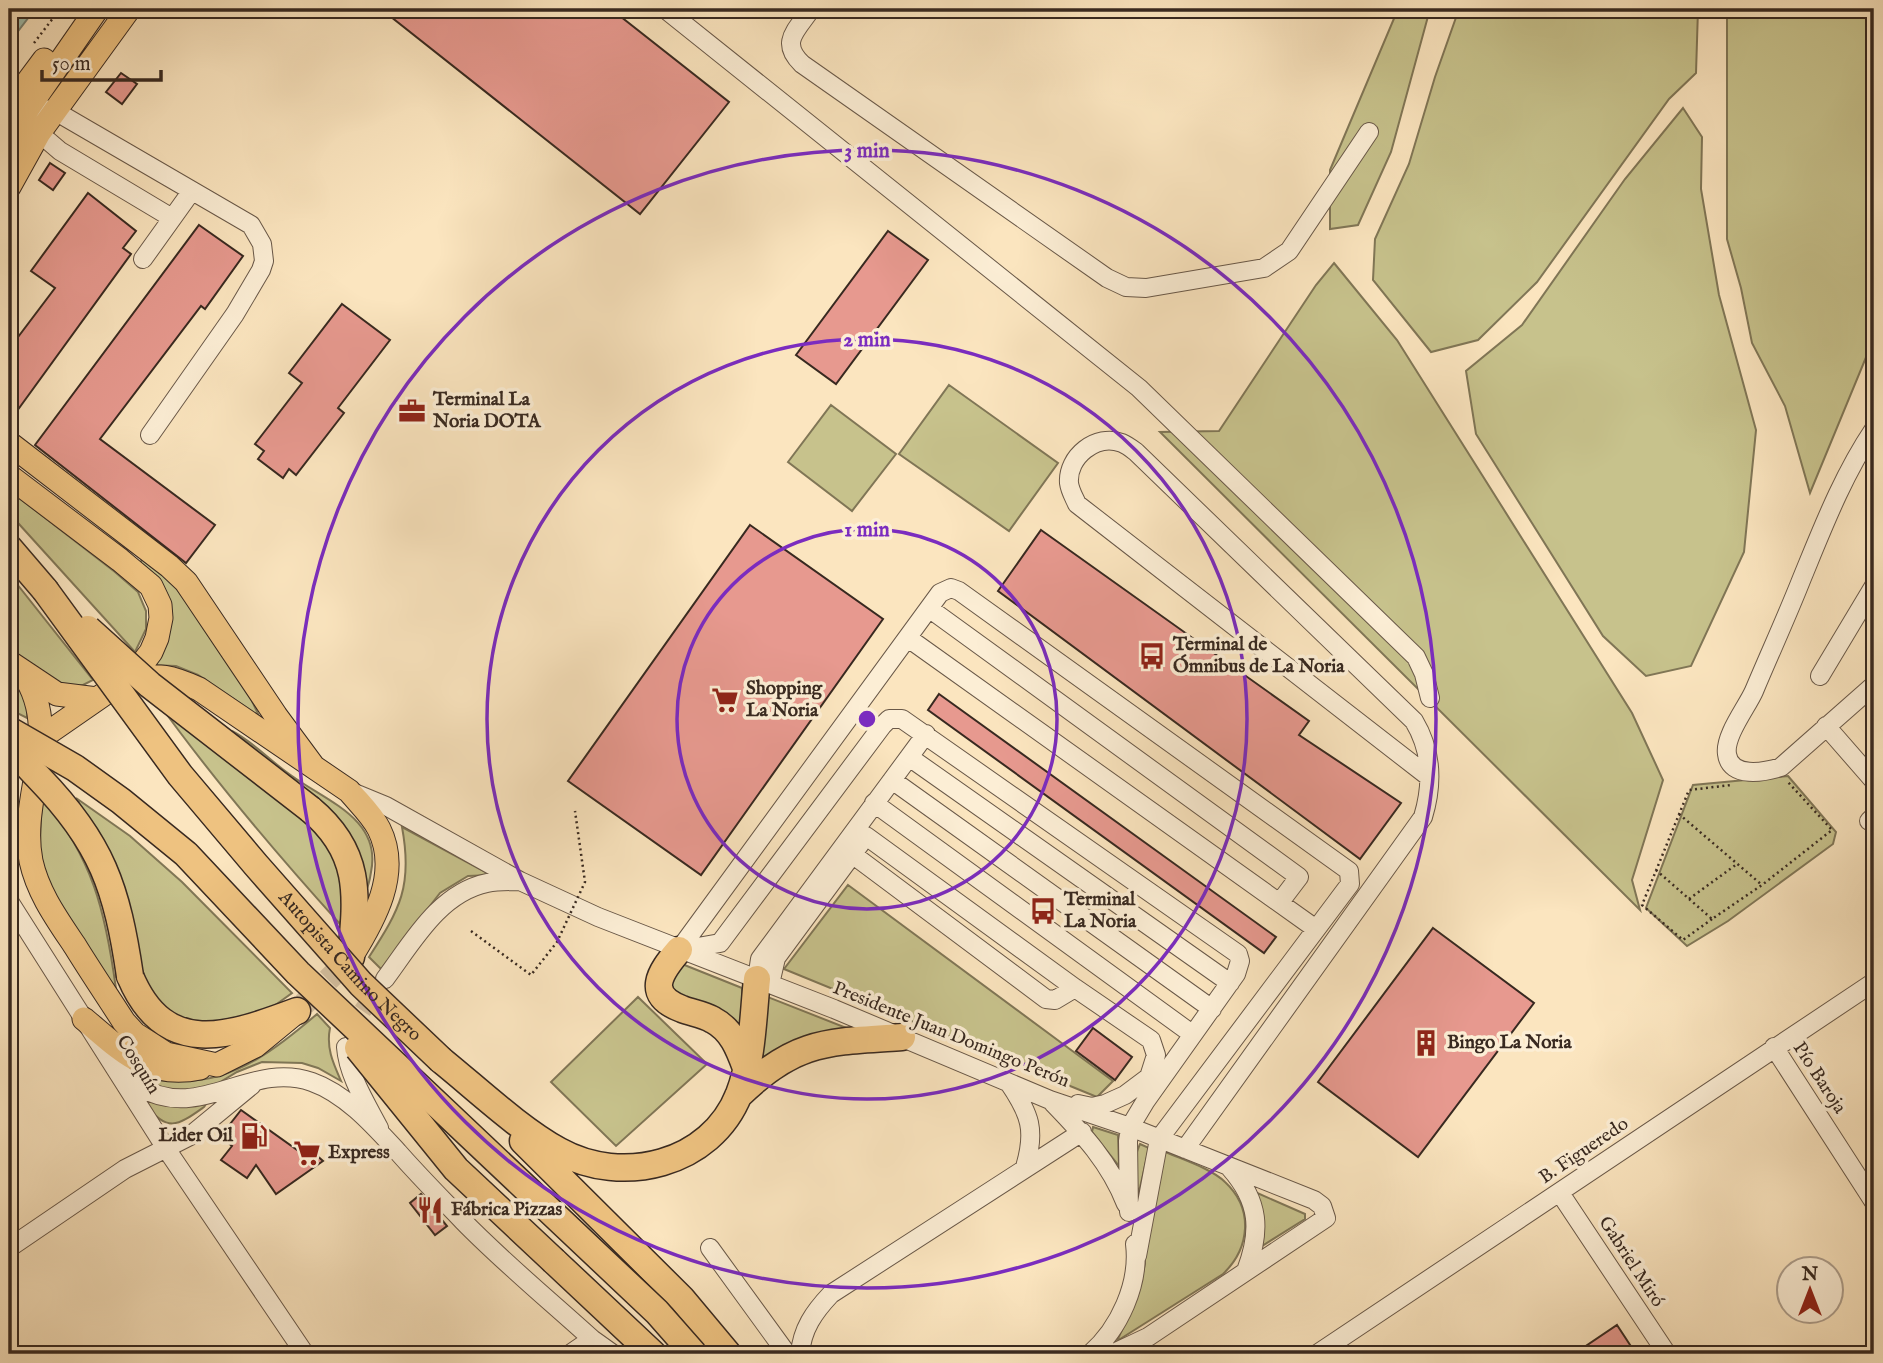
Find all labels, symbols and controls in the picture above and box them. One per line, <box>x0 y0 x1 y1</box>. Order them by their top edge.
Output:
scale bar <box>42 38 161 82</box>
text: 50 m <box>52 51 91 78</box>
text: 3 min <box>844 138 890 165</box>
text: 2 min <box>843 327 891 354</box>
place label: Terminal La Noria DOTA <box>432 388 542 434</box>
office icon: Terminal La Noria DOTA <box>397 396 427 426</box>
text: 1 min <box>844 517 890 544</box>
place label: Terminal de Ómnibus de La Noria <box>1172 633 1345 679</box>
bus stop icon: Terminal de Ómnibus de La Noria <box>1137 641 1167 671</box>
place label: Shopping La Noria <box>746 677 823 723</box>
supermarket icon: Shopping La Noria <box>710 685 740 715</box>
centre of rings <box>855 707 879 731</box>
street label: Autopista Camino Negro <box>272 885 426 1047</box>
place label: Terminal La Noria <box>1063 888 1137 934</box>
bus stop icon: Terminal La Noria <box>1028 896 1058 926</box>
street label: Presidente Juan Domingo Perón <box>829 976 1073 1094</box>
building icon: Bingo La Noria <box>1411 1028 1441 1058</box>
street label: Cosquín <box>111 1031 165 1099</box>
place label: Bingo La Noria <box>1447 1031 1572 1055</box>
street label: Pío Baroja <box>1787 1037 1852 1119</box>
street label: B. Figueredo <box>1535 1112 1633 1190</box>
fuel station icon: Lider Oil <box>239 1121 269 1151</box>
place label: Lider Oil <box>158 1124 234 1148</box>
supermarket icon: Express <box>292 1138 322 1168</box>
place label: Express <box>328 1141 390 1165</box>
restaurant icon: Fábrica Pizzas <box>415 1195 445 1225</box>
place label: Fábrica Pizzas <box>451 1198 562 1222</box>
street label: Gabriel Miró <box>1593 1212 1669 1312</box>
north arrow <box>1774 1254 1844 1324</box>
text: N <box>1801 1263 1819 1287</box>

